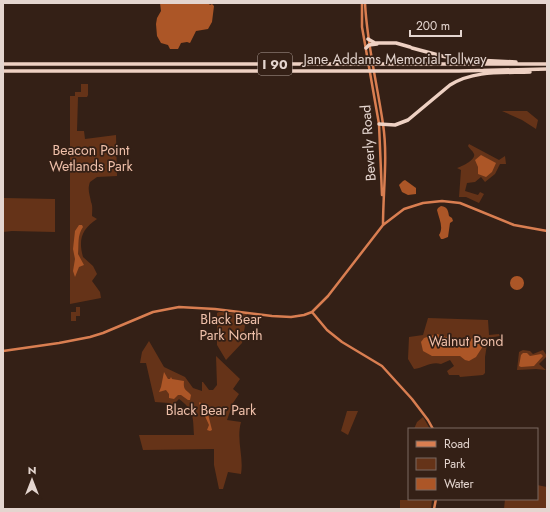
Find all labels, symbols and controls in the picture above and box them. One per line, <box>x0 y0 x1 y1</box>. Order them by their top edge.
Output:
scale bar <box>410 12 461 38</box>
text: 200 m <box>416 17 450 35</box>
street label: Jane Addams Memorial Tollway <box>302 49 487 69</box>
road number: I 90 <box>258 53 292 75</box>
street label: Beverly Road <box>355 104 381 182</box>
park label: Beacon Point Wetlands Park <box>49 140 134 176</box>
park label: Black Bear Park North <box>199 309 263 345</box>
park label: Walnut Pond <box>429 331 503 351</box>
park label: Black Bear Park <box>166 400 257 420</box>
legend <box>408 428 538 500</box>
text: Road <box>444 435 470 453</box>
text: Park <box>444 455 466 473</box>
north arrow <box>12 460 52 500</box>
text: N <box>28 462 36 478</box>
text: Water <box>444 475 475 493</box>

